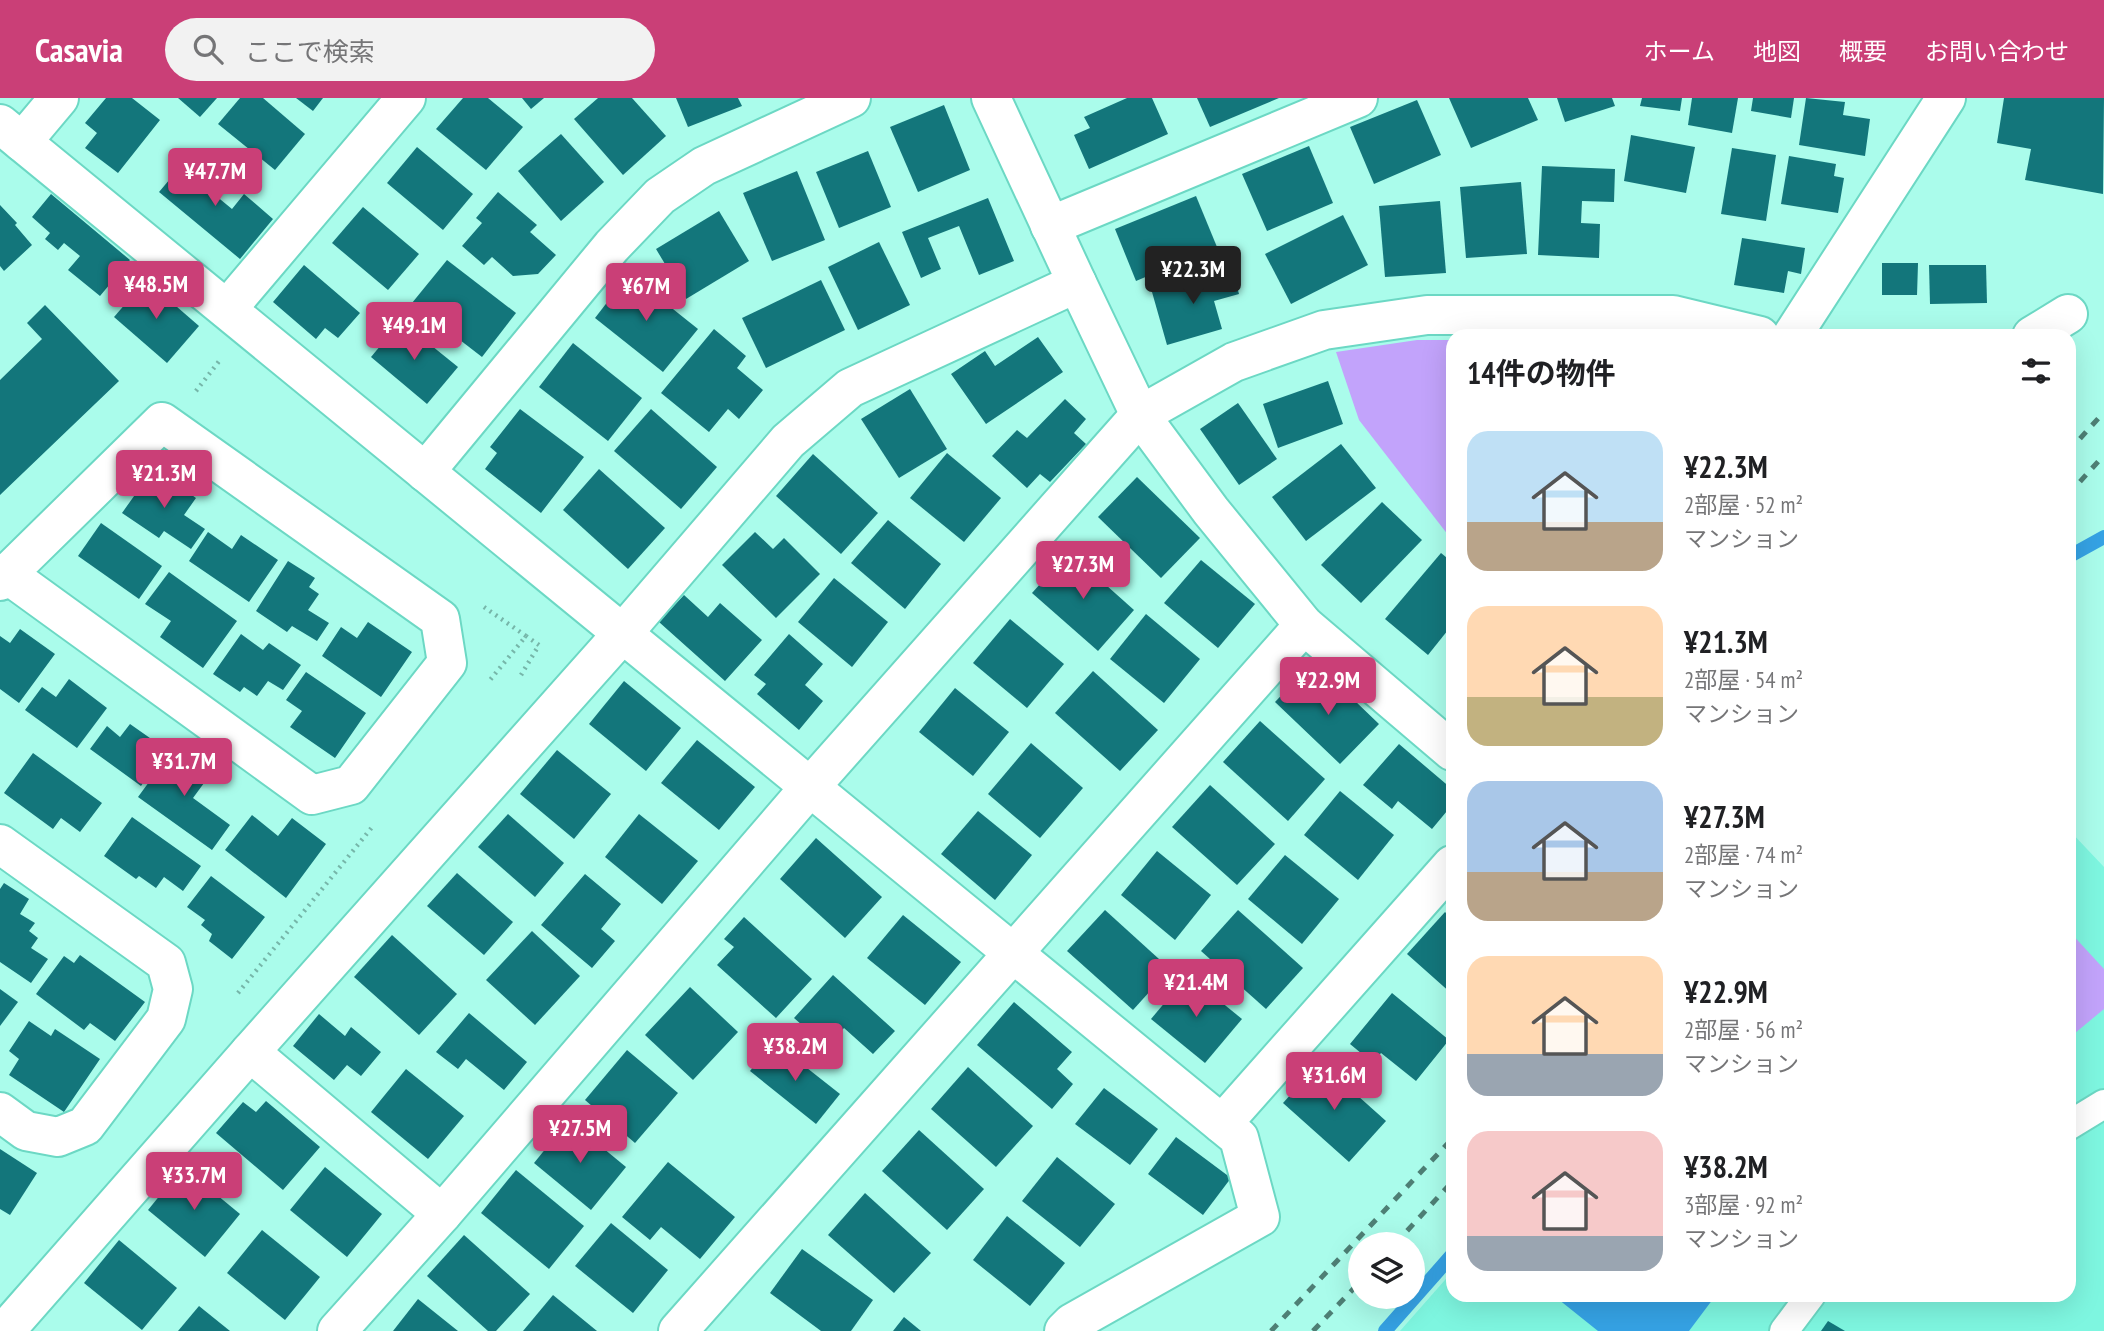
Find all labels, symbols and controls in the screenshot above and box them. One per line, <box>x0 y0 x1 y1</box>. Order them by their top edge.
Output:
search box <box>165 18 655 81</box>
text: Casavia <box>35 28 123 71</box>
icon: search <box>189 30 227 68</box>
text: ここで検索 <box>245 35 375 68</box>
text: ホーム <box>1644 36 1715 67</box>
text: 地図 <box>1753 36 1801 67</box>
text: 概要 <box>1839 36 1887 67</box>
text: お問い合わせ <box>1925 36 2069 67</box>
pin: ¥47.7M <box>158 148 272 208</box>
text: ¥47.7M <box>184 156 246 185</box>
pin: ¥22.3M <box>1136 246 1250 306</box>
text: ¥22.3M <box>1161 254 1225 283</box>
pin: ¥48.5M <box>99 262 213 321</box>
pin: ¥67M <box>605 264 687 323</box>
text: ¥48.5M <box>124 269 188 298</box>
text: ¥67M <box>622 271 670 300</box>
pin: ¥49.1M <box>357 302 471 362</box>
text: ¥49.1M <box>382 310 446 339</box>
icon: filters <box>2017 352 2055 390</box>
text: 14件の物件 <box>1467 353 1616 392</box>
text: ¥22.3M <box>1684 447 1768 486</box>
pin: ¥21.3M <box>107 450 221 510</box>
text: ¥21.3M <box>132 458 196 487</box>
icon: home <box>1523 459 1607 543</box>
text: 2部屋 · 52 m² <box>1684 490 1803 519</box>
text: マンション <box>1684 524 1799 553</box>
pin: ¥27.3M <box>1026 542 1140 601</box>
text: ¥27.3M <box>1052 549 1114 578</box>
text: ¥21.3M <box>1684 622 1768 661</box>
icon: home <box>1523 634 1607 718</box>
pin: ¥22.9M <box>1271 658 1385 717</box>
text: ¥22.9M <box>1296 665 1360 694</box>
text: 2部屋 · 54 m² <box>1684 665 1803 694</box>
text: マンション <box>1684 699 1799 728</box>
pin: ¥31.7M <box>127 738 241 798</box>
text: ¥31.7M <box>152 746 216 775</box>
text: ¥27.3M <box>1684 797 1765 836</box>
icon: home <box>1523 809 1607 893</box>
text: 2部屋 · 74 m² <box>1684 840 1803 869</box>
text: マンション <box>1684 874 1799 903</box>
pin: ¥21.4M <box>1139 960 1253 1019</box>
text: ¥21.4M <box>1164 967 1228 996</box>
text: ¥22.9M <box>1684 972 1768 1011</box>
icon: home <box>1523 984 1607 1068</box>
text: 2部屋 · 56 m² <box>1684 1015 1803 1044</box>
pin: ¥38.2M <box>738 1024 852 1083</box>
text: ¥38.2M <box>763 1031 827 1060</box>
text: マンション <box>1684 1049 1799 1078</box>
pin: ¥31.6M <box>1277 1052 1391 1112</box>
text: ¥31.6M <box>1302 1060 1366 1089</box>
pin: ¥27.5M <box>523 1105 637 1165</box>
text: ¥27.5M <box>549 1113 611 1142</box>
text: ¥38.2M <box>1684 1147 1768 1186</box>
pin: ¥33.7M <box>137 1152 251 1212</box>
icon: home <box>1523 1159 1607 1243</box>
text: ¥33.7M <box>162 1160 226 1189</box>
text: 3部屋 · 92 m² <box>1684 1190 1803 1219</box>
text: マンション <box>1684 1224 1799 1253</box>
map controls <box>1348 1232 1425 1309</box>
button: layers <box>1348 1232 1425 1309</box>

